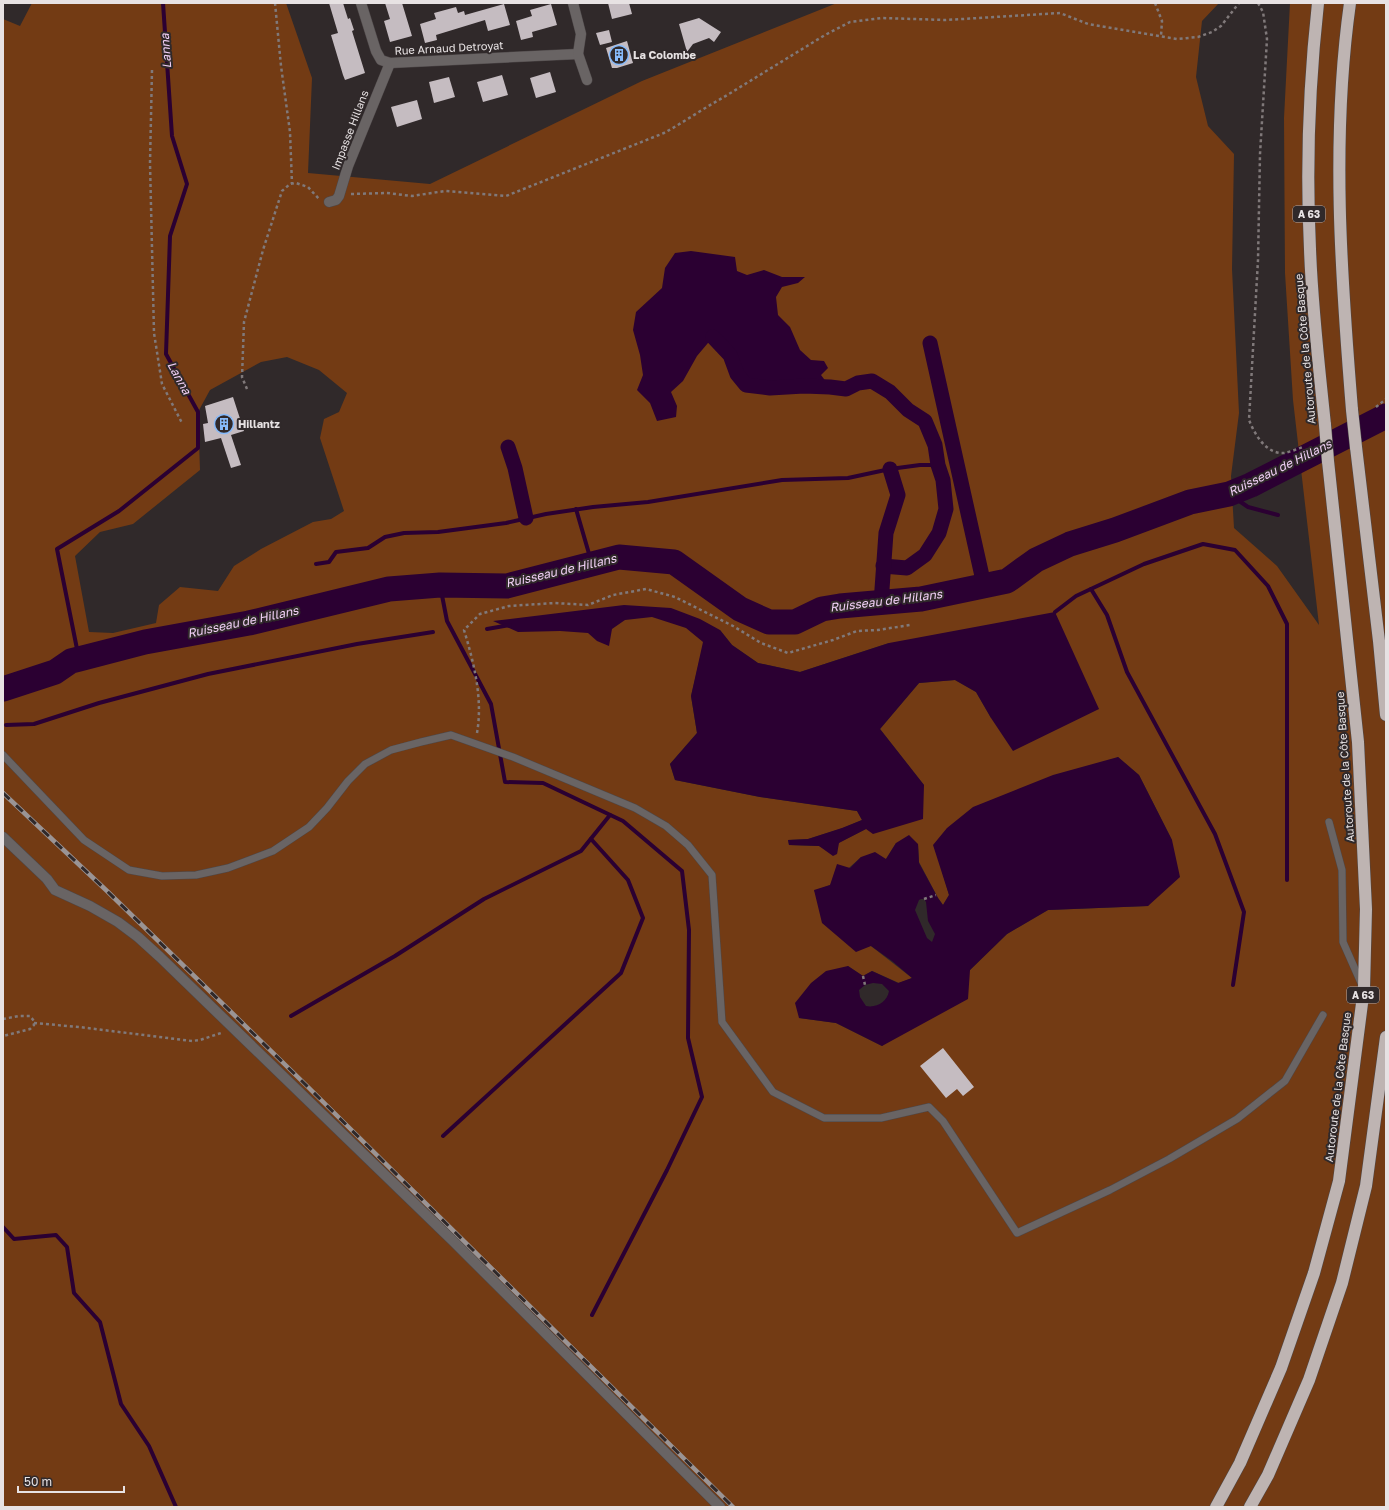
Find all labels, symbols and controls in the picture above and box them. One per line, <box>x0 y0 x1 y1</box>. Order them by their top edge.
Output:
water label: Lanna <box>157 32 174 69</box>
street label: Rue Arnaud Detroyat <box>394 38 504 57</box>
building icon: La Colombe <box>608 44 630 66</box>
place label: La Colombe <box>633 48 697 61</box>
street label: Impasse Hillans <box>328 88 371 171</box>
road number: A 63 <box>1293 206 1325 222</box>
street label: Autoroute de la Côte Basque <box>1291 273 1318 425</box>
water label: Lanna <box>164 359 195 398</box>
building icon: Hillantz <box>213 413 235 435</box>
place label: Hillantz <box>238 417 280 430</box>
water label: Ruisseau de Hillans <box>1226 436 1334 499</box>
water label: Ruisseau de Hillans <box>504 550 618 591</box>
water label: Ruisseau de Hillans <box>829 586 944 615</box>
water label: Ruisseau de Hillans <box>186 602 300 641</box>
street label: Autoroute de la Côte Basque <box>1333 691 1356 843</box>
road number: A 63 <box>1347 987 1379 1003</box>
street label: Autoroute de la Côte Basque <box>1322 1011 1353 1163</box>
scale bar <box>18 1468 124 1494</box>
text: 50 m <box>24 1474 52 1489</box>

